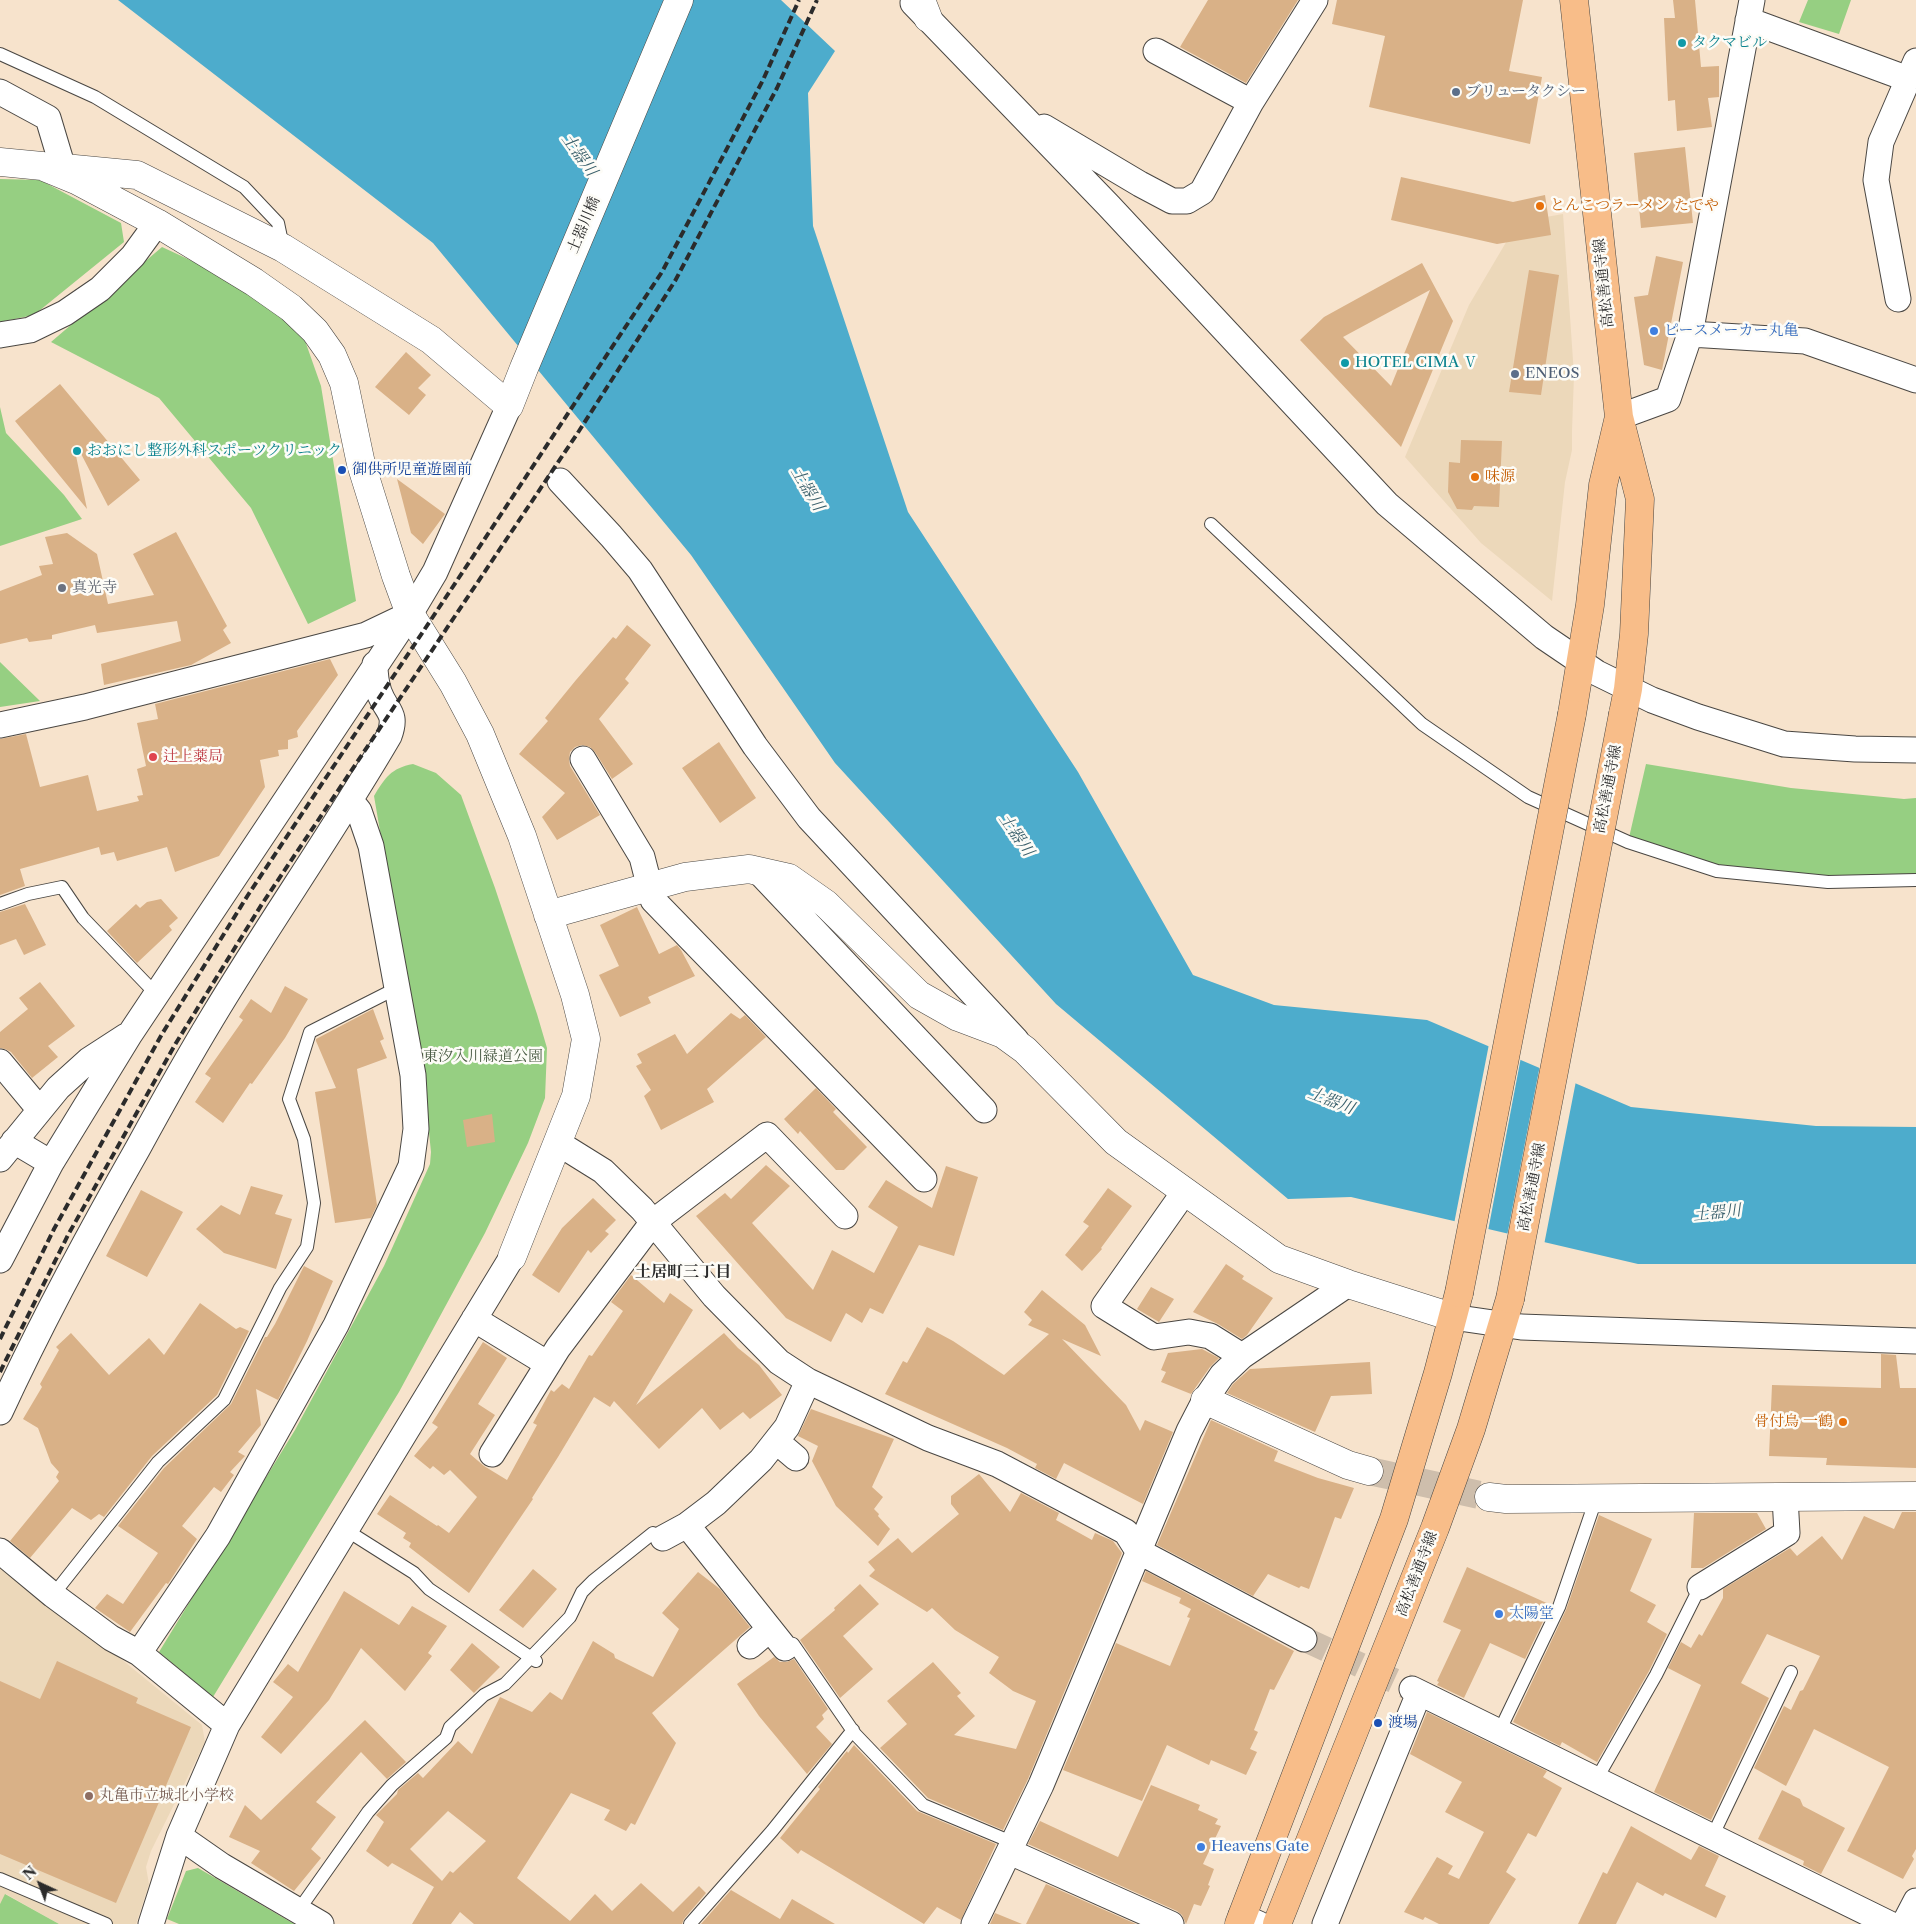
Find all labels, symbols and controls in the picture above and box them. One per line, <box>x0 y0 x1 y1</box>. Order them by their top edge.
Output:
place label: タクマビル <box>1692 34 1767 52</box>
marker: タクマビル <box>1676 37 1688 49</box>
place label: ブリュータクシー <box>1466 83 1586 101</box>
marker: ブリュータクシー <box>1450 86 1462 98</box>
water label: 土器川 <box>557 130 601 180</box>
street label: 土器川橋 <box>564 194 604 256</box>
place label: とんこつラーメン たでや <box>1550 197 1719 215</box>
marker: とんこつラーメン たでや <box>1534 200 1546 212</box>
street label: 高松善通寺線 <box>1590 237 1618 329</box>
place label: ピースメーカー丸亀 <box>1664 322 1798 340</box>
marker: ピースメーカー丸亀 <box>1648 325 1660 337</box>
place label: HOTEL CIMA Ⅴ <box>1355 354 1478 372</box>
marker: HOTEL CIMA Ⅴ <box>1339 357 1351 369</box>
place label: ENEOS <box>1525 365 1580 383</box>
marker: ENEOS <box>1509 368 1521 380</box>
place label: おおにし整形外科スポーツクリニック <box>87 442 342 460</box>
marker: おおにし整形外科スポーツクリニック <box>71 445 83 457</box>
place label: 御供所児童遊園前 <box>352 461 472 479</box>
water label: 土器川 <box>786 463 828 515</box>
marker: 御供所児童遊園前 <box>336 464 348 476</box>
place label: 味源 <box>1485 468 1515 486</box>
marker: 味源 <box>1469 471 1481 483</box>
place label: 真光寺 <box>72 579 117 597</box>
marker: 真光寺 <box>56 582 68 594</box>
street label: 高松善通寺線 <box>1591 743 1625 835</box>
place label: 辻上薬局 <box>163 748 223 766</box>
marker: 辻上薬局 <box>147 751 159 763</box>
water label: 土器川 <box>994 810 1038 860</box>
park label: 東汐入川緑道公園 <box>423 1048 543 1066</box>
water label: 土器川 <box>1305 1083 1357 1119</box>
street label: 高松善通寺線 <box>1515 1141 1549 1233</box>
water label: 土器川 <box>1692 1201 1742 1225</box>
district label: 土居町三丁目 <box>635 1262 731 1282</box>
place label: 骨付鳥 一鶴 <box>1754 1413 1833 1431</box>
marker: 骨付鳥 一鶴 <box>1837 1416 1849 1428</box>
street label: 高松善通寺線 <box>1392 1529 1442 1619</box>
place label: 太陽堂 <box>1509 1605 1554 1623</box>
marker: 太陽堂 <box>1493 1608 1505 1620</box>
place label: 渡場 <box>1388 1714 1418 1732</box>
marker: 渡場 <box>1372 1717 1384 1729</box>
place label: 丸亀市立城北小学校 <box>99 1787 234 1805</box>
marker: 丸亀市立城北小学校 <box>83 1790 95 1802</box>
place label: Heavens Gate <box>1211 1838 1309 1856</box>
marker: Heavens Gate <box>1195 1841 1207 1853</box>
north arrow <box>15 1859 65 1909</box>
text: N <box>19 1862 40 1884</box>

